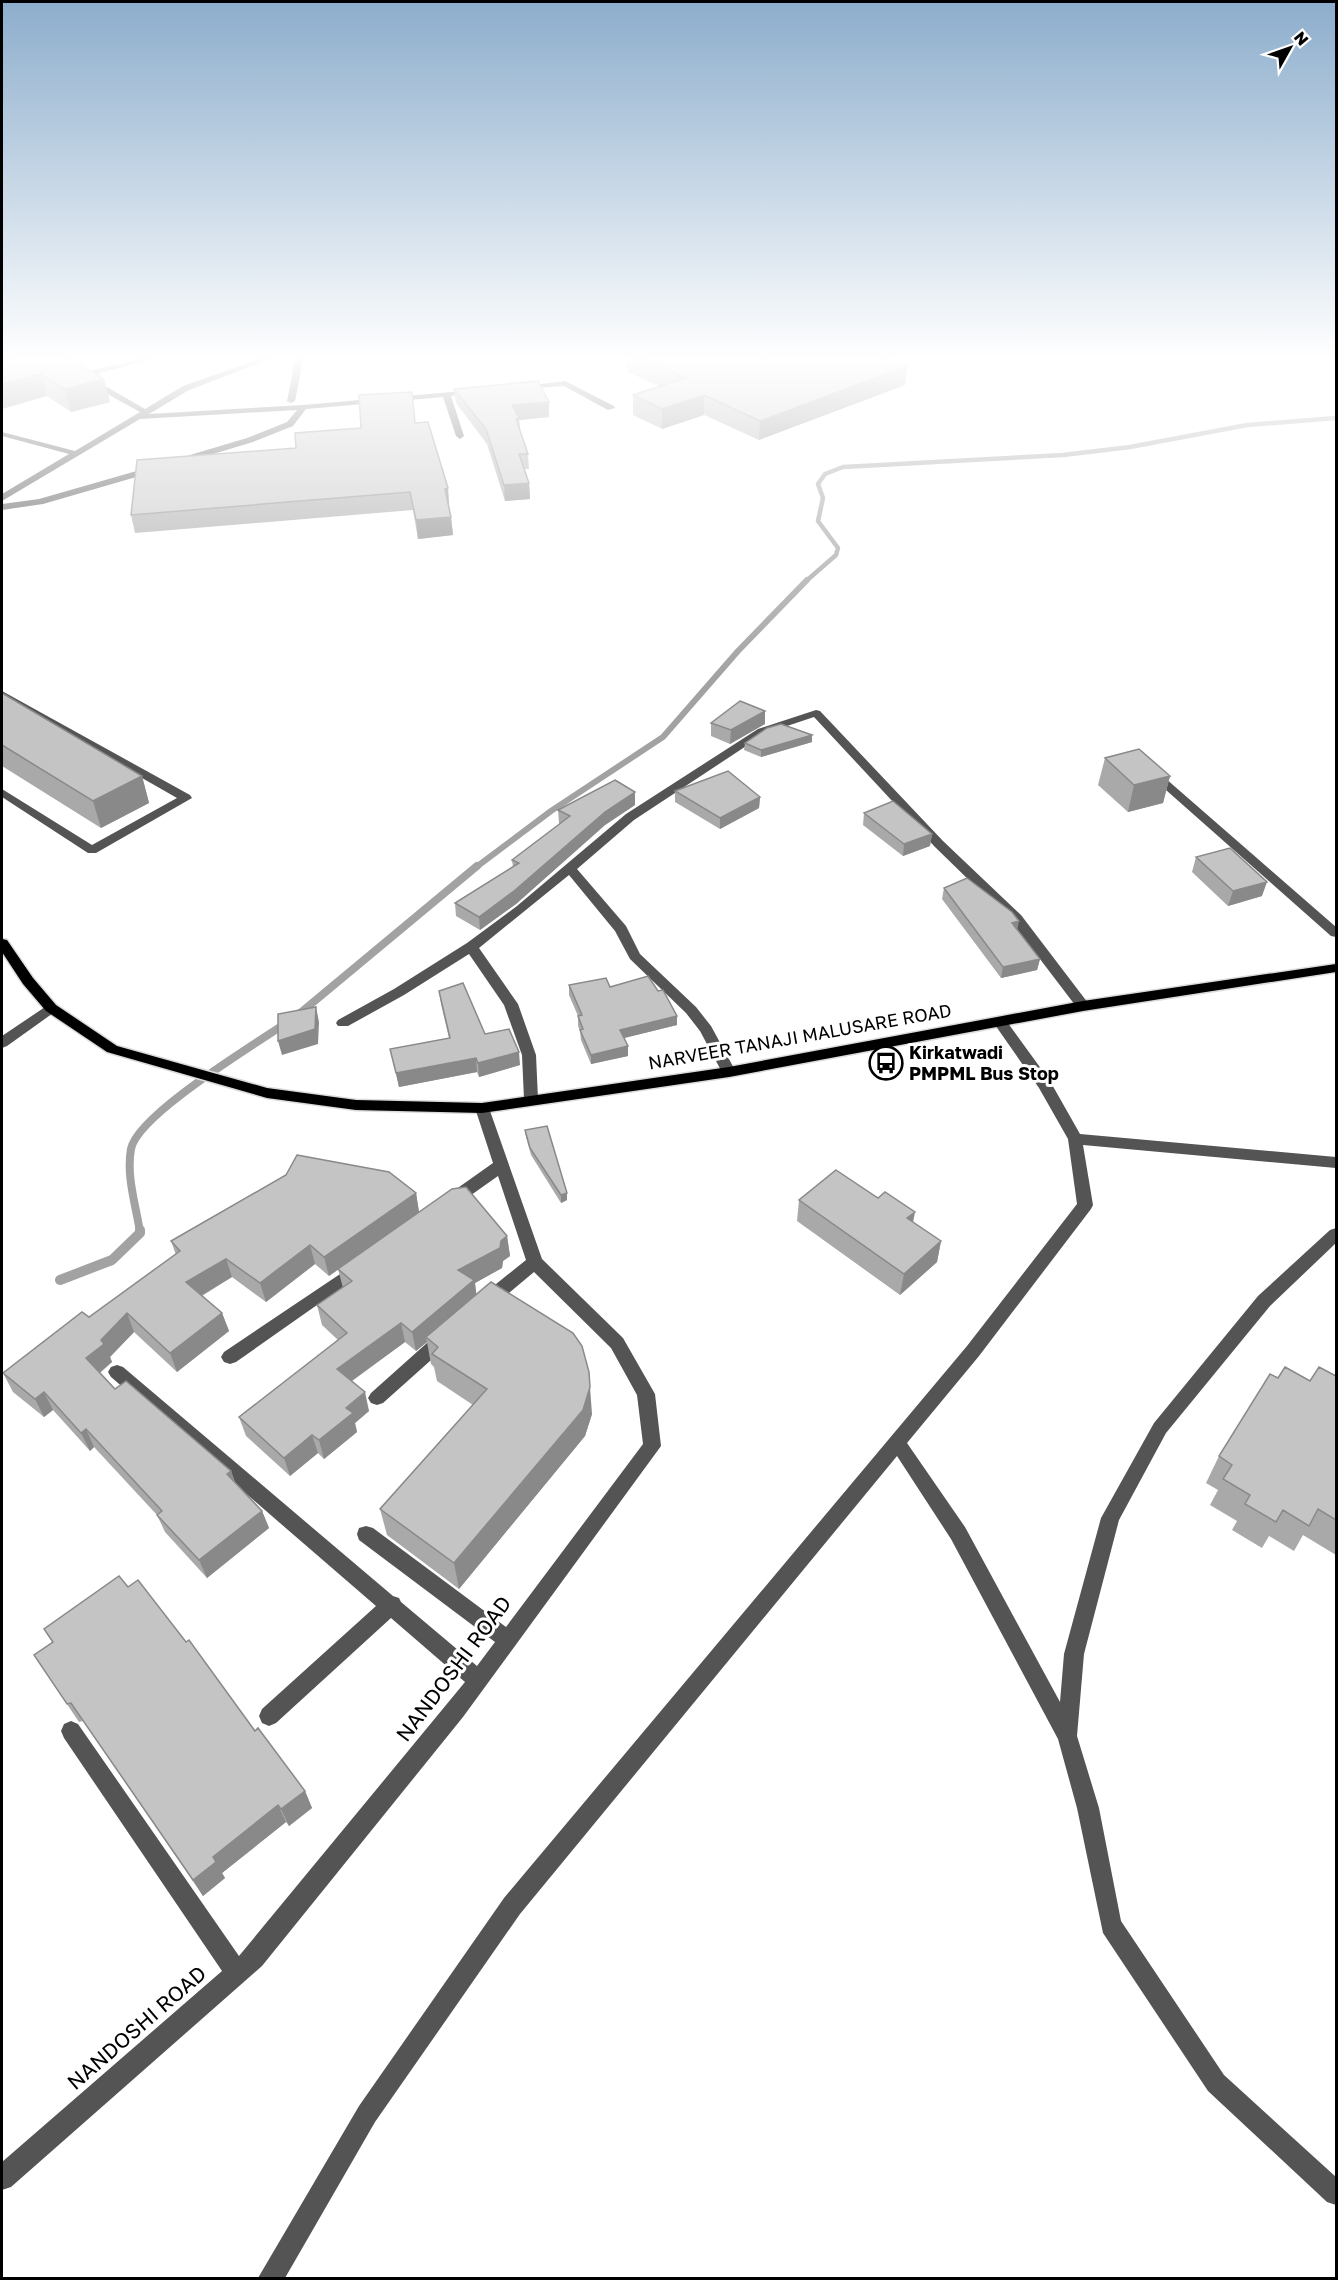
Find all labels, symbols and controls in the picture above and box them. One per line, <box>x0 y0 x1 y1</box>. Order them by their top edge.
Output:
north arrow <box>1260 18 1320 78</box>
text: N <box>1290 27 1313 49</box>
street label: NARVEER TANAJI MALUSARE ROAD <box>646 998 953 1074</box>
place label: Kirkatwadi PMPML Bus Stop <box>909 1041 1059 1084</box>
bus stop icon: Kirkatwadi PMPML Bus Stop <box>868 1045 904 1081</box>
street label: NANDOSHI ROAD <box>390 1590 516 1746</box>
street label: NANDOSHI ROAD <box>62 1960 211 2095</box>

